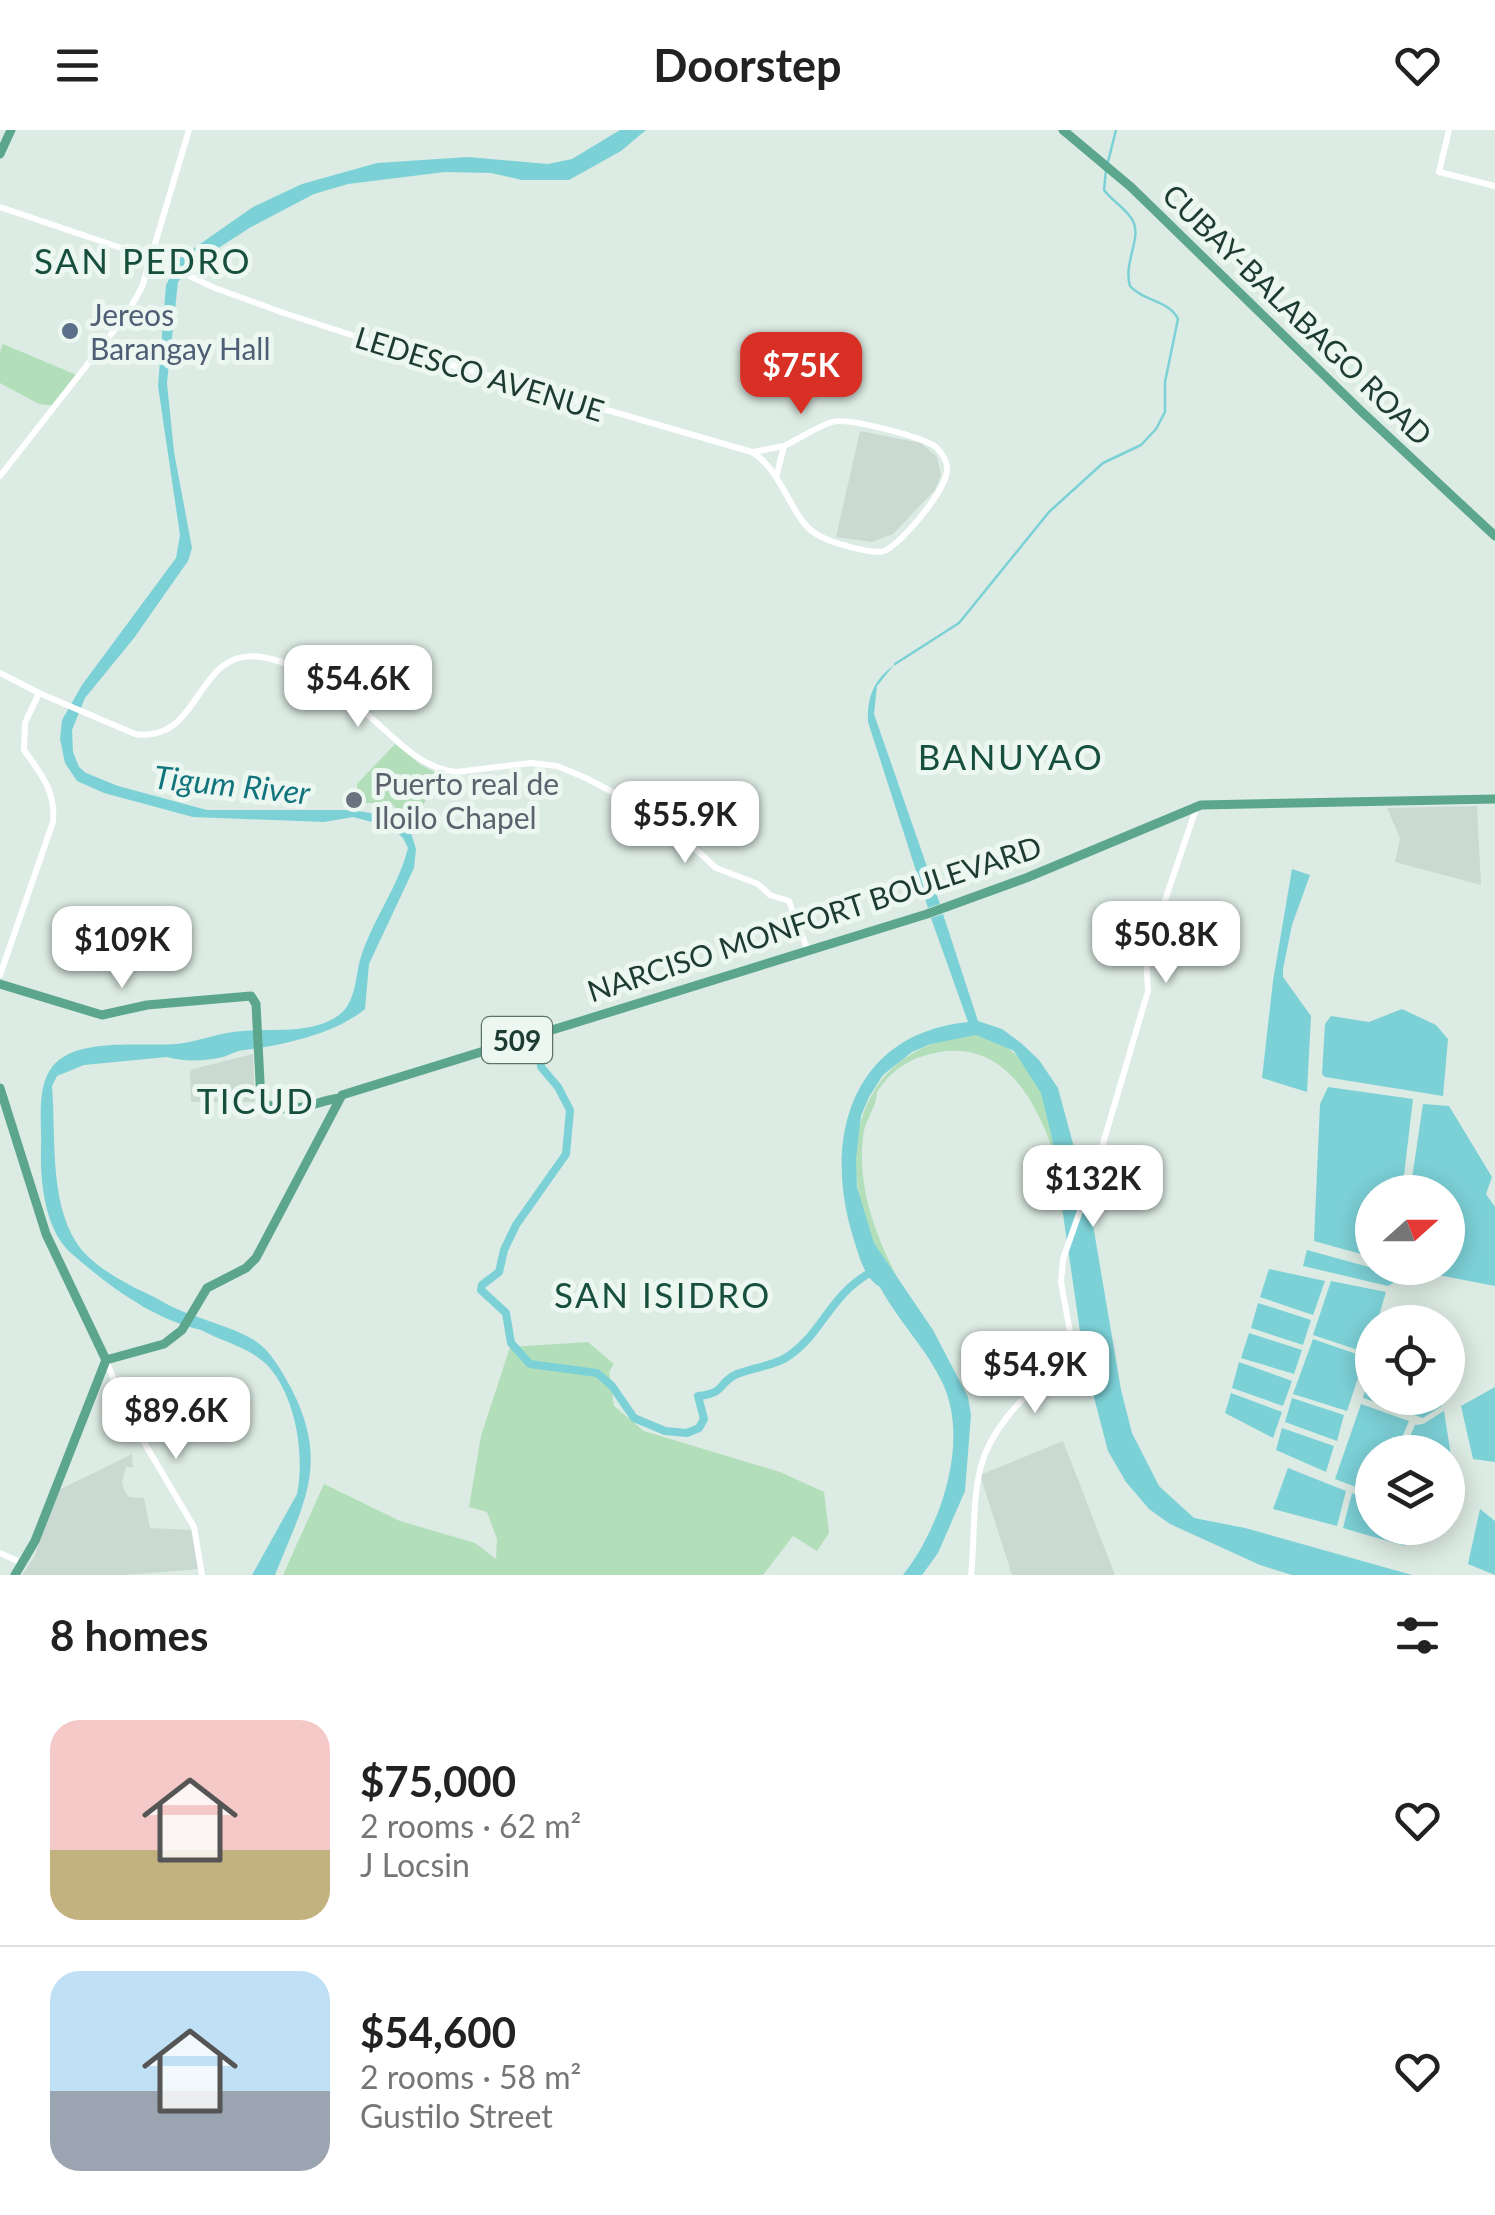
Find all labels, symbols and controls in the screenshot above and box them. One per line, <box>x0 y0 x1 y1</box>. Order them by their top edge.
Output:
icon: menu <box>50 38 105 93</box>
text: Doorstep <box>653 38 842 92</box>
icon: heart <box>1390 38 1445 93</box>
street label: CUBAY-BALABAGO ROAD <box>1156 176 1440 452</box>
district label: SAN PEDRO <box>34 239 252 281</box>
place label: Jereos Barangay Hall <box>90 296 270 366</box>
street label: LEDESCO AVENUE <box>351 318 609 428</box>
marker: Jereos Barangay Hall <box>59 320 81 342</box>
pin: $75K <box>742 332 860 417</box>
text: $75K <box>762 345 840 384</box>
pin: $54.6K <box>277 645 439 730</box>
text: $54.6K <box>306 658 410 697</box>
district label: BANUYAO <box>918 735 1104 777</box>
water label: Tigum River <box>152 756 313 812</box>
place label: Puerto real de Iloilo Chapel <box>374 765 559 835</box>
pin: $55.9K <box>604 781 766 866</box>
marker: Puerto real de Iloilo Chapel <box>343 789 365 811</box>
text: $55.9K <box>633 794 737 833</box>
street label: NARCISO MONFORT BOULEVARD <box>582 827 1046 1009</box>
pin: $50.8K <box>1085 901 1247 986</box>
pin: $109K <box>52 906 192 991</box>
text: $50.8K <box>1114 914 1218 953</box>
text: $109K <box>74 919 170 958</box>
road number: 509 <box>482 1017 552 1063</box>
district label: TICUD <box>197 1079 315 1121</box>
pin: $132K <box>1023 1145 1163 1230</box>
text: $132K <box>1045 1158 1141 1197</box>
north arrow <box>1355 1175 1465 1285</box>
map controls <box>1355 1175 1465 1545</box>
district label: SAN ISIDRO <box>554 1273 772 1315</box>
button: locate <box>1355 1305 1465 1415</box>
pin: $54.9K <box>954 1331 1116 1416</box>
text: $54.9K <box>983 1344 1087 1383</box>
pin: $89.6K <box>95 1377 257 1462</box>
text: $89.6K <box>124 1390 228 1429</box>
button: layers <box>1355 1435 1465 1545</box>
icon: filters <box>1390 1608 1445 1663</box>
text: 8 homes <box>50 1610 208 1660</box>
text: $75,000 <box>360 1756 516 1806</box>
icon: home <box>130 1760 250 1880</box>
icon: heart <box>1390 1793 1445 1848</box>
text: 2 rooms · 62 m² <box>360 1806 581 1845</box>
text: J Locsin <box>360 1845 470 1884</box>
text: $54,600 <box>360 2007 516 2057</box>
icon: home <box>130 2011 250 2131</box>
icon: heart <box>1390 2044 1445 2099</box>
text: 2 rooms · 58 m² <box>360 2057 581 2096</box>
text: Gustilo Street <box>360 2096 553 2135</box>

